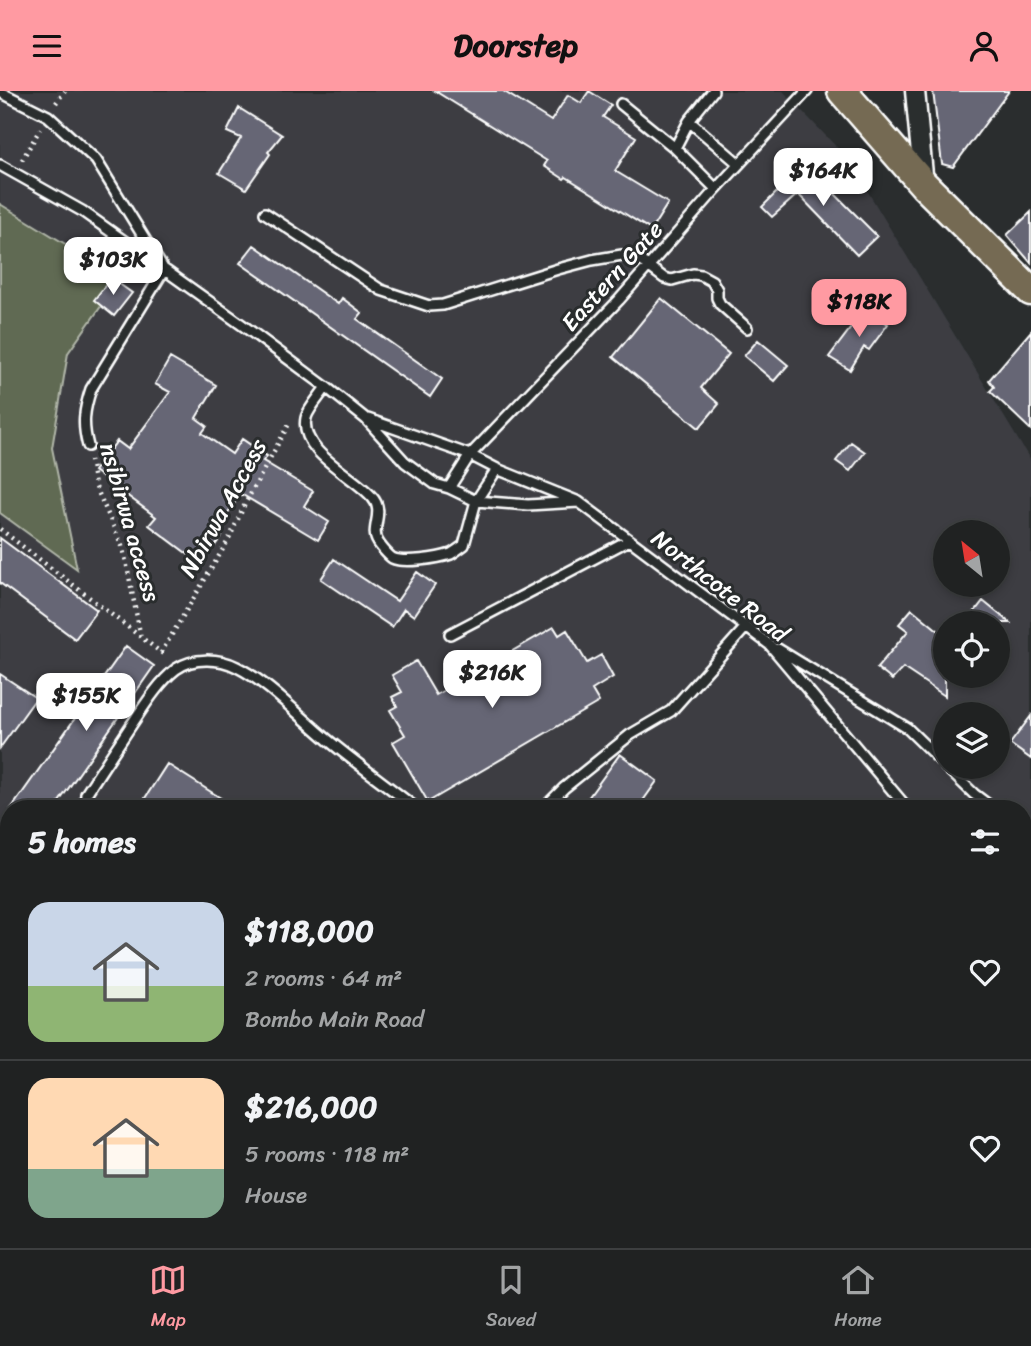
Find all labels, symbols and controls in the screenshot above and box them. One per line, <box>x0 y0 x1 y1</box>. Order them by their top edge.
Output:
text: Doorstep <box>453 17 578 74</box>
icon: menu <box>28 27 66 65</box>
icon: person <box>965 27 1003 65</box>
pin: $164K <box>774 149 872 208</box>
text: $164K <box>790 150 856 191</box>
street label: Eastern Gate <box>550 211 674 341</box>
pin: $103K <box>64 237 162 297</box>
text: $103K <box>80 239 146 280</box>
pin: $118K <box>810 279 908 339</box>
text: $118K <box>827 281 891 322</box>
street label: Nbirwa Access <box>167 430 279 585</box>
street label: nsibirwa access <box>87 437 173 607</box>
street label: Northcote Road <box>642 518 799 654</box>
north arrow <box>933 520 1010 597</box>
map controls <box>933 520 1010 779</box>
button: locate <box>933 611 1010 688</box>
pin: $216K <box>443 651 541 710</box>
text: $216K <box>459 652 525 693</box>
pin: $155K <box>37 673 135 733</box>
text: $155K <box>52 675 120 716</box>
button: layers <box>933 702 1010 779</box>
text: 5 homes <box>28 815 136 869</box>
icon: filters <box>966 823 1004 861</box>
text: $118,000 <box>245 904 374 958</box>
icon: home <box>84 930 168 1014</box>
icon: heart <box>966 953 1004 991</box>
text: 2 rooms · 64 m² <box>245 958 402 999</box>
text: Bombo Main Road <box>245 999 424 1040</box>
text: $216,000 <box>245 1080 377 1134</box>
icon: home <box>84 1106 168 1190</box>
icon: heart <box>966 1129 1004 1167</box>
text: 5 rooms · 118 m² <box>245 1134 409 1175</box>
text: House <box>245 1175 307 1216</box>
tab: Map <box>149 1261 187 1336</box>
tab: Saved <box>486 1261 536 1336</box>
tab: Home <box>834 1261 882 1336</box>

